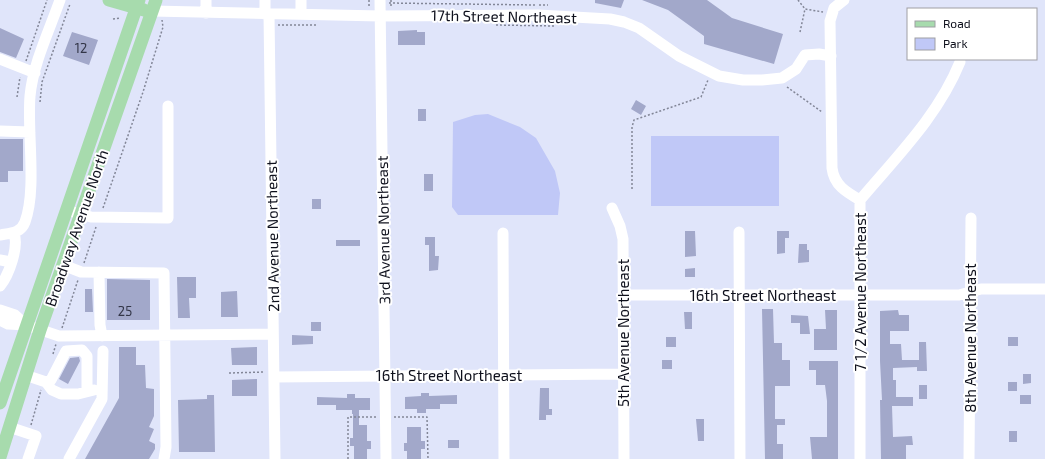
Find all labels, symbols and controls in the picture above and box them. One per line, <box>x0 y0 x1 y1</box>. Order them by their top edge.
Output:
street label: 17th Street Northeast <box>431 6 577 26</box>
legend <box>907 8 1037 60</box>
text: Road <box>943 16 971 30</box>
text: Park <box>943 36 968 50</box>
house number: 12 <box>75 40 87 56</box>
street label: Broadway Avenue North <box>41 147 111 309</box>
street label: 3rd Avenue Northeast <box>373 155 393 304</box>
street label: 2nd Avenue Northeast <box>262 160 282 312</box>
street label: 7 1/2 Avenue Northeast <box>851 212 869 371</box>
street label: 5th Avenue Northeast <box>614 259 632 407</box>
street label: 8th Avenue Northeast <box>961 263 979 413</box>
street label: 16th Street Northeast <box>690 286 837 304</box>
house number: 25 <box>118 303 132 319</box>
street label: 16th Street Northeast <box>376 366 523 384</box>

